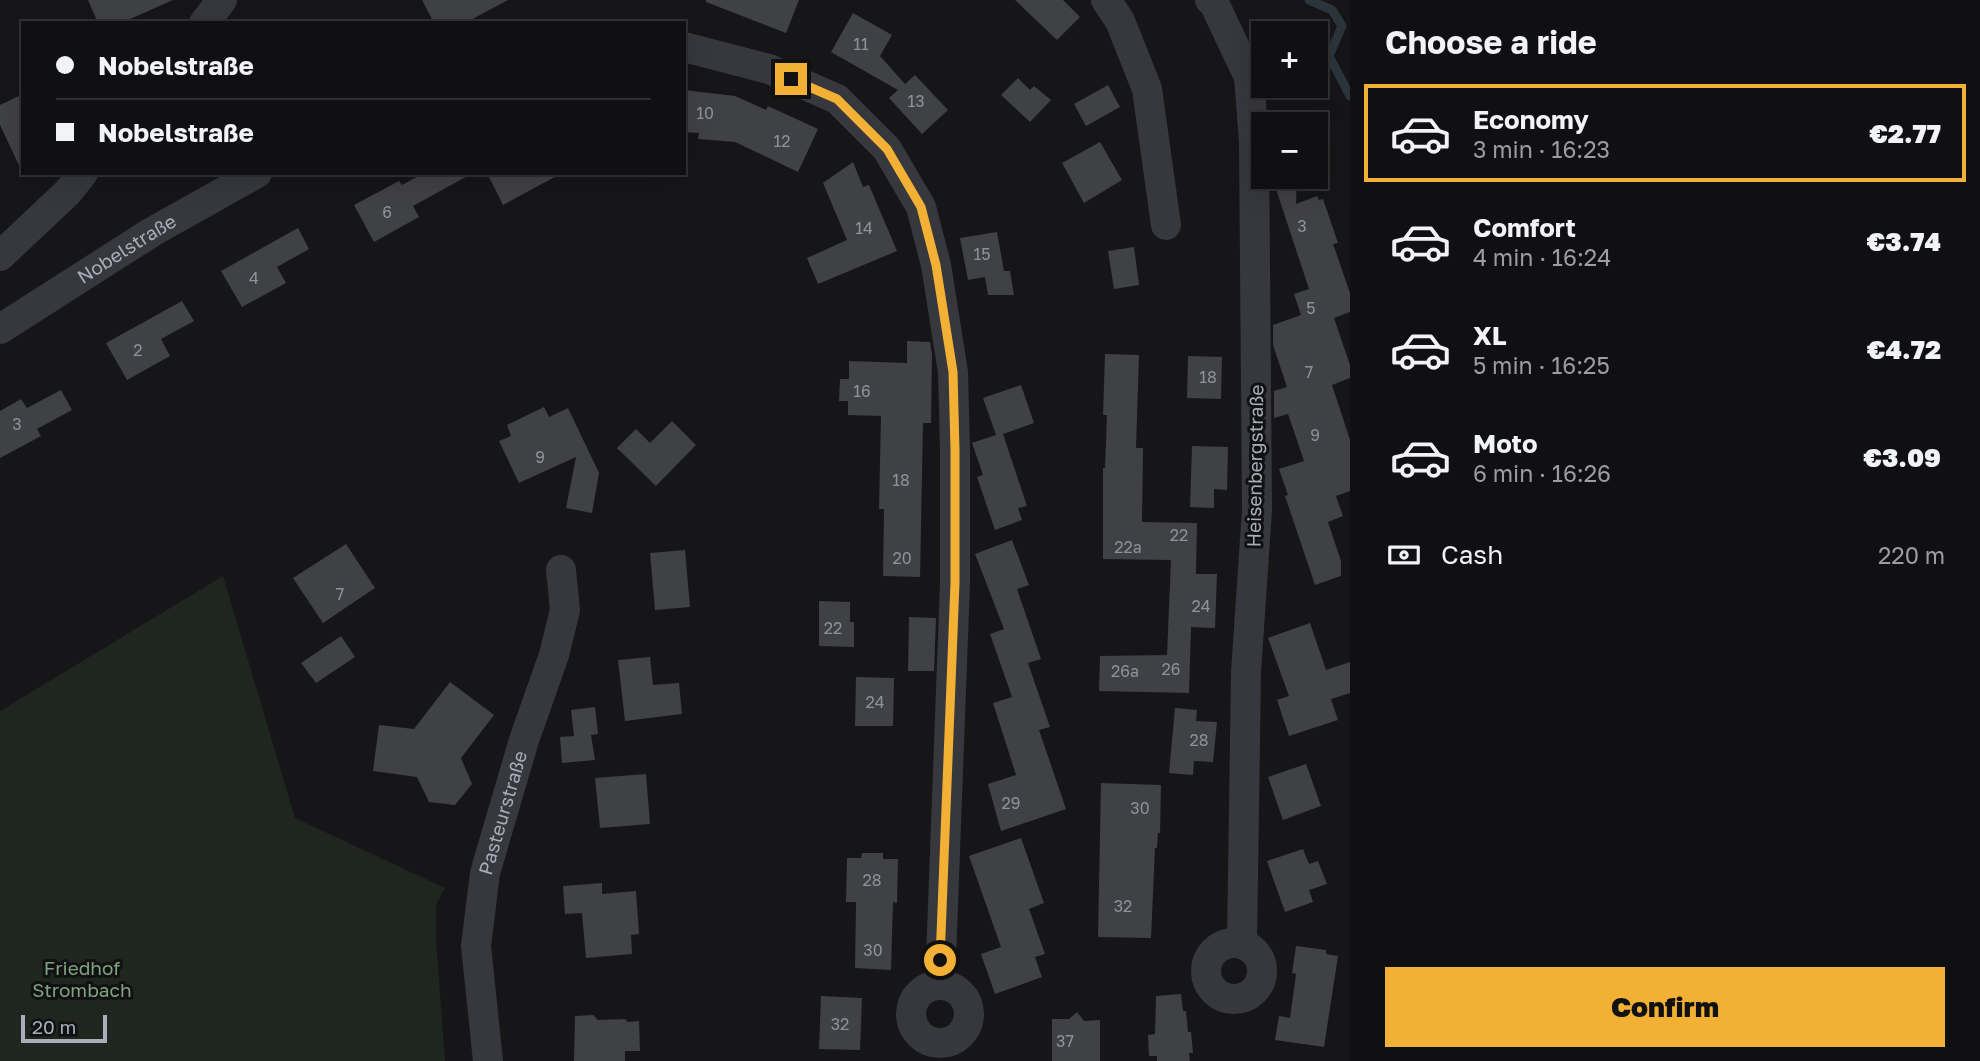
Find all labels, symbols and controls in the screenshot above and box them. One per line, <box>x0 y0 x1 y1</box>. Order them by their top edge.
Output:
map controls <box>1251 21 1328 189</box>
button: + <box>1251 21 1328 98</box>
text: Choose a ride <box>1385 23 1597 61</box>
house number: 11 <box>853 34 869 54</box>
text: Nobelstraße <box>98 50 254 81</box>
route end <box>775 63 807 95</box>
house number: 13 <box>907 91 925 111</box>
icon: car <box>1389 102 1452 165</box>
house number: 10 <box>696 103 714 123</box>
text: Economy <box>1473 104 1589 135</box>
button: − <box>1251 112 1328 189</box>
text: Nobelstraße <box>98 117 254 148</box>
text: €2.77 <box>1869 118 1941 149</box>
house number: 12 <box>773 131 791 151</box>
text: 3 min · 16:23 <box>1473 135 1610 163</box>
house number: 6 <box>382 202 392 222</box>
street label: Nobelstraße <box>73 209 180 288</box>
icon: car <box>1389 210 1452 273</box>
text: Comfort <box>1473 212 1576 243</box>
house number: 3 <box>1297 216 1307 236</box>
house number: 14 <box>855 218 873 238</box>
text: €3.74 <box>1867 226 1941 257</box>
text: 4 min · 16:24 <box>1473 243 1611 271</box>
house number: 15 <box>973 244 991 264</box>
house number: 4 <box>249 268 259 288</box>
house number: 5 <box>1306 298 1316 318</box>
icon: car <box>1389 318 1452 381</box>
text: XL <box>1473 320 1507 351</box>
text: €4.72 <box>1867 334 1941 365</box>
house number: 2 <box>133 340 143 360</box>
text: 5 min · 16:25 <box>1473 351 1610 379</box>
house number: 7 <box>1305 362 1313 382</box>
house number: 18 <box>1199 367 1217 387</box>
house number: 16 <box>853 381 871 401</box>
street label: Heisenbergstraße <box>1242 384 1267 547</box>
house number: 3 <box>12 414 22 434</box>
house number: 9 <box>1310 425 1320 445</box>
icon: car <box>1389 426 1452 489</box>
text: Moto <box>1473 428 1538 459</box>
text: €3.09 <box>1863 442 1941 473</box>
house number: 9 <box>535 447 545 467</box>
text: 6 min · 16:26 <box>1473 459 1611 487</box>
house number: 18 <box>892 470 910 490</box>
house number: 22 <box>1170 525 1188 545</box>
icon: cash <box>1385 536 1423 574</box>
house number: 22a <box>1114 537 1142 557</box>
text: Cash <box>1441 539 1503 570</box>
text: 220 m <box>1878 541 1945 569</box>
house number: 20 <box>892 548 912 568</box>
house number: 7 <box>336 584 344 604</box>
house number: 24 <box>1191 596 1211 616</box>
house number: 22 <box>824 618 842 638</box>
house number: 26 <box>1162 659 1180 679</box>
house number: 26a <box>1111 661 1139 681</box>
house number: 24 <box>865 692 885 712</box>
house number: 28 <box>1189 730 1209 750</box>
street label: Pasteurstraße <box>473 748 531 877</box>
house number: 29 <box>1002 793 1020 813</box>
house number: 30 <box>1130 798 1150 818</box>
house number: 28 <box>862 870 882 890</box>
house number: 32 <box>1114 896 1132 916</box>
house number: 30 <box>863 940 883 960</box>
route start <box>924 944 956 976</box>
park label: Friedhof Strombach <box>32 956 132 1001</box>
button: Confirm <box>1385 967 1945 1047</box>
scale bar <box>21 1012 107 1044</box>
house number: 32 <box>831 1014 849 1034</box>
text: 20 m <box>32 1015 76 1038</box>
house number: 37 <box>1056 1031 1074 1051</box>

